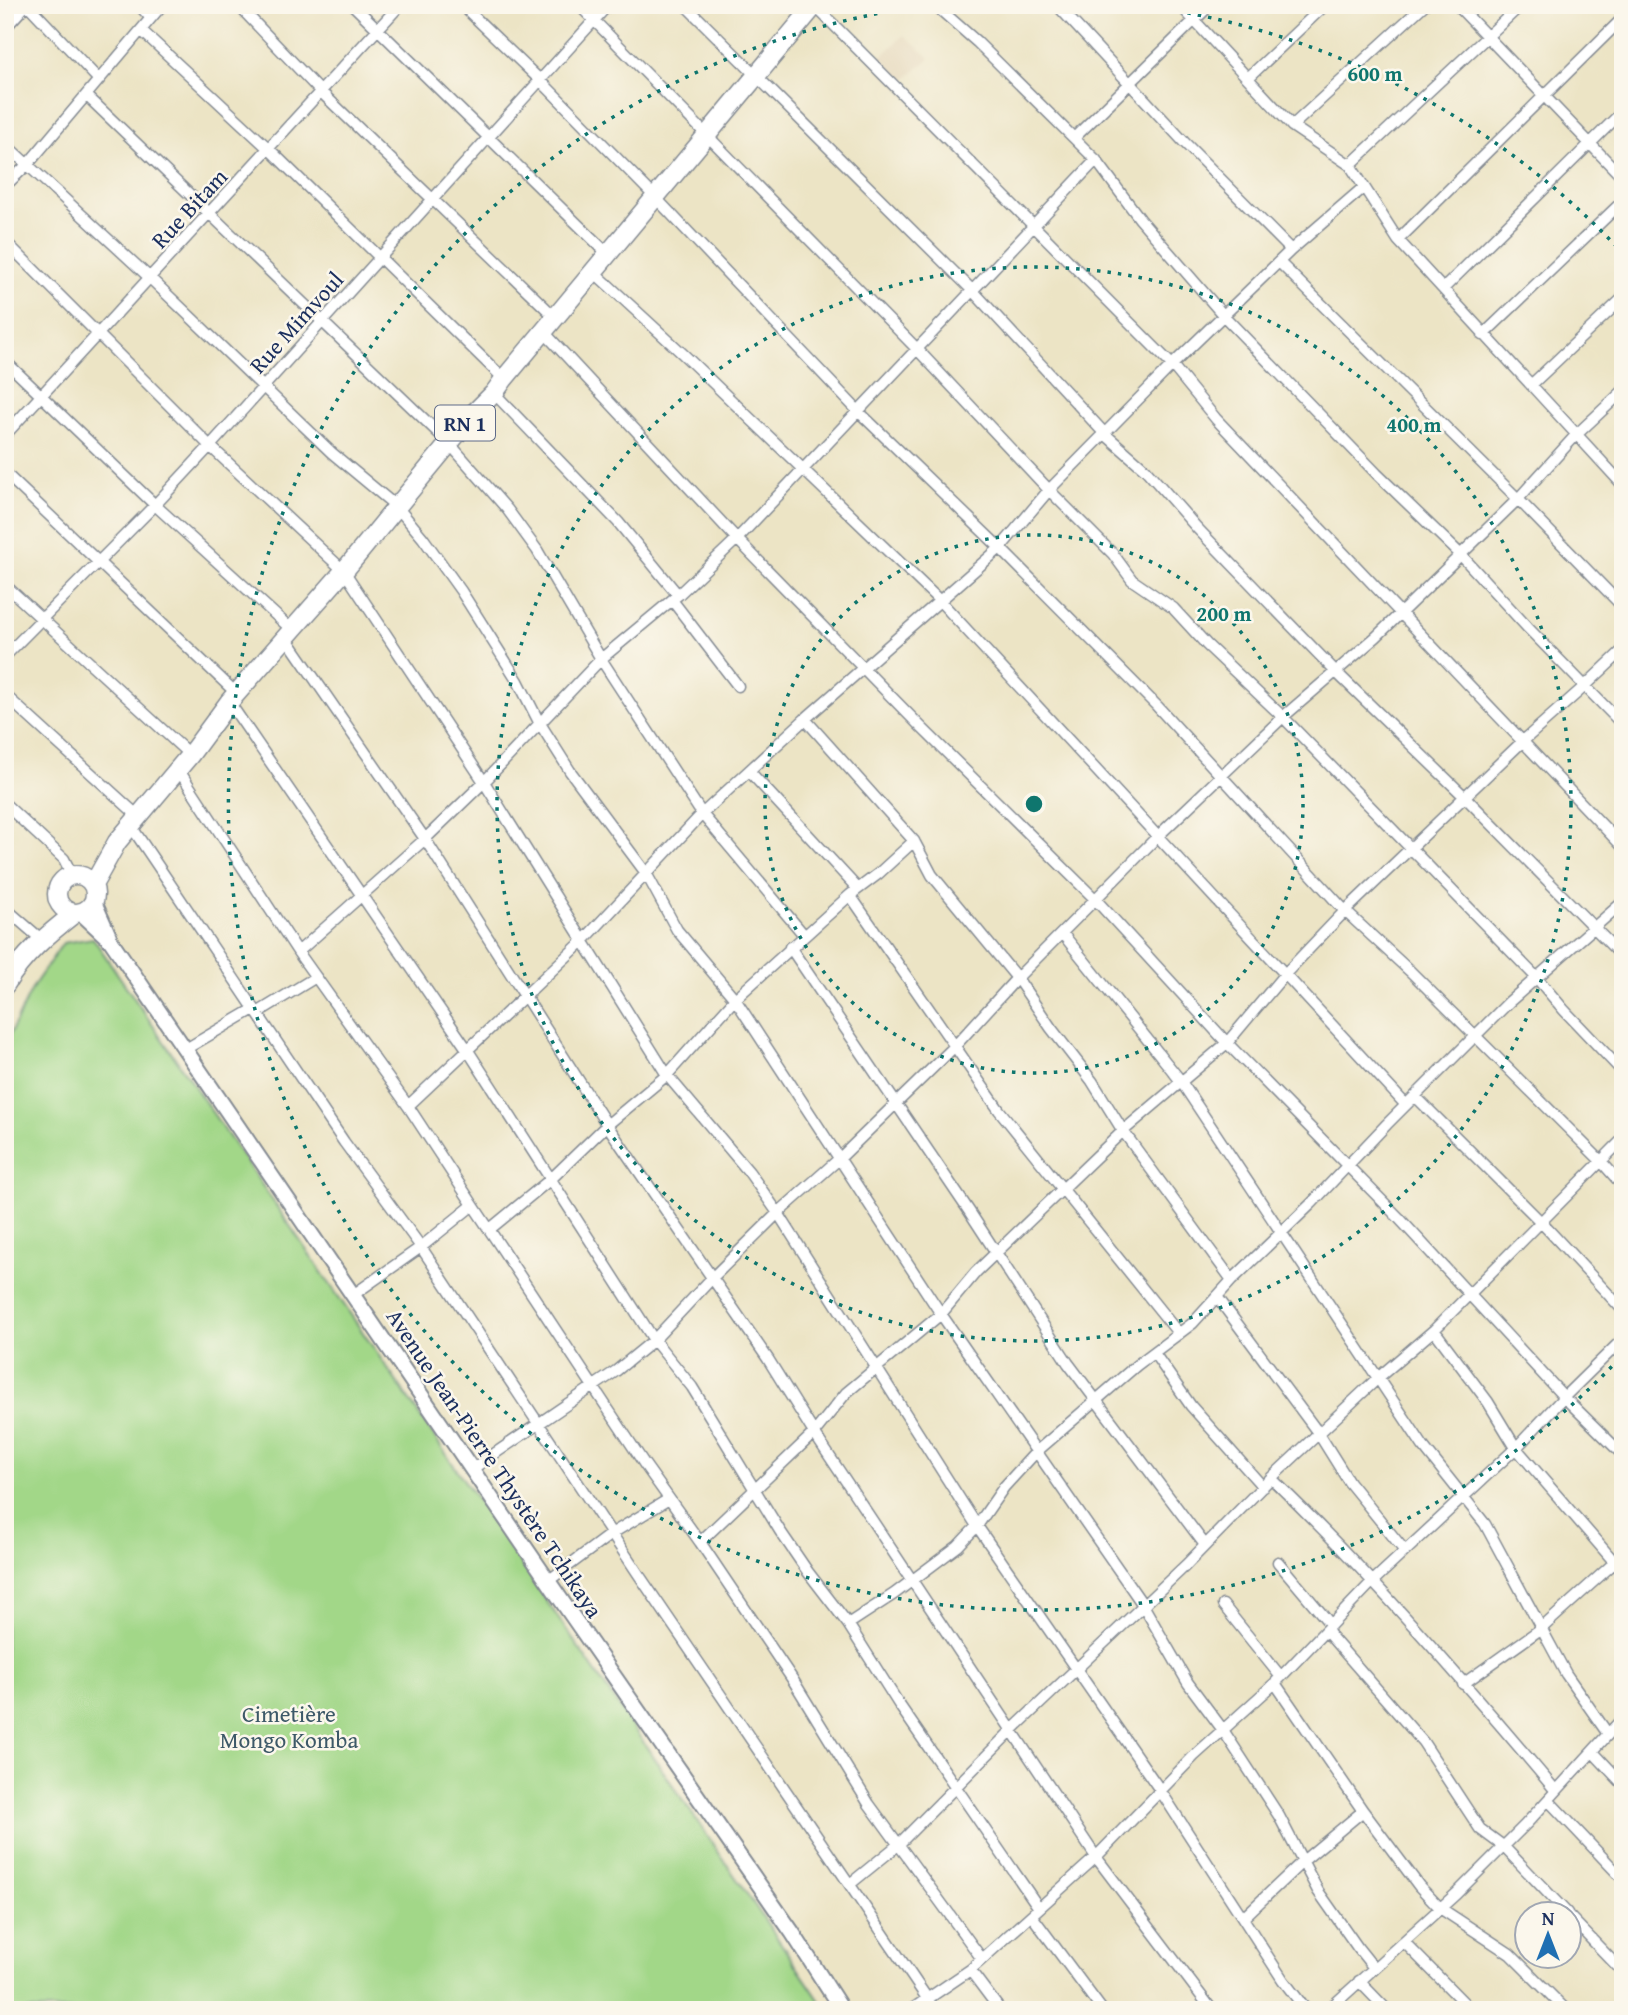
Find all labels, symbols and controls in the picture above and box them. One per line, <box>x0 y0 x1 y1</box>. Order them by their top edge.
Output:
text: 600 m <box>1347 58 1403 89</box>
street label: Rue Bitam <box>143 160 235 255</box>
street label: Rue Mimvoul <box>241 264 351 380</box>
road number: RN 1 <box>435 406 495 440</box>
text: 400 m <box>1386 409 1442 440</box>
text: 200 m <box>1196 598 1252 629</box>
centre of rings <box>1022 792 1046 816</box>
street label: Avenue Jean-Pierre Thystère Tchikaya <box>379 1302 611 1624</box>
park label: Cimetière Mongo Komba <box>220 1697 358 1756</box>
north arrow <box>1512 1899 1582 1969</box>
text: N <box>1542 1904 1555 1932</box>

